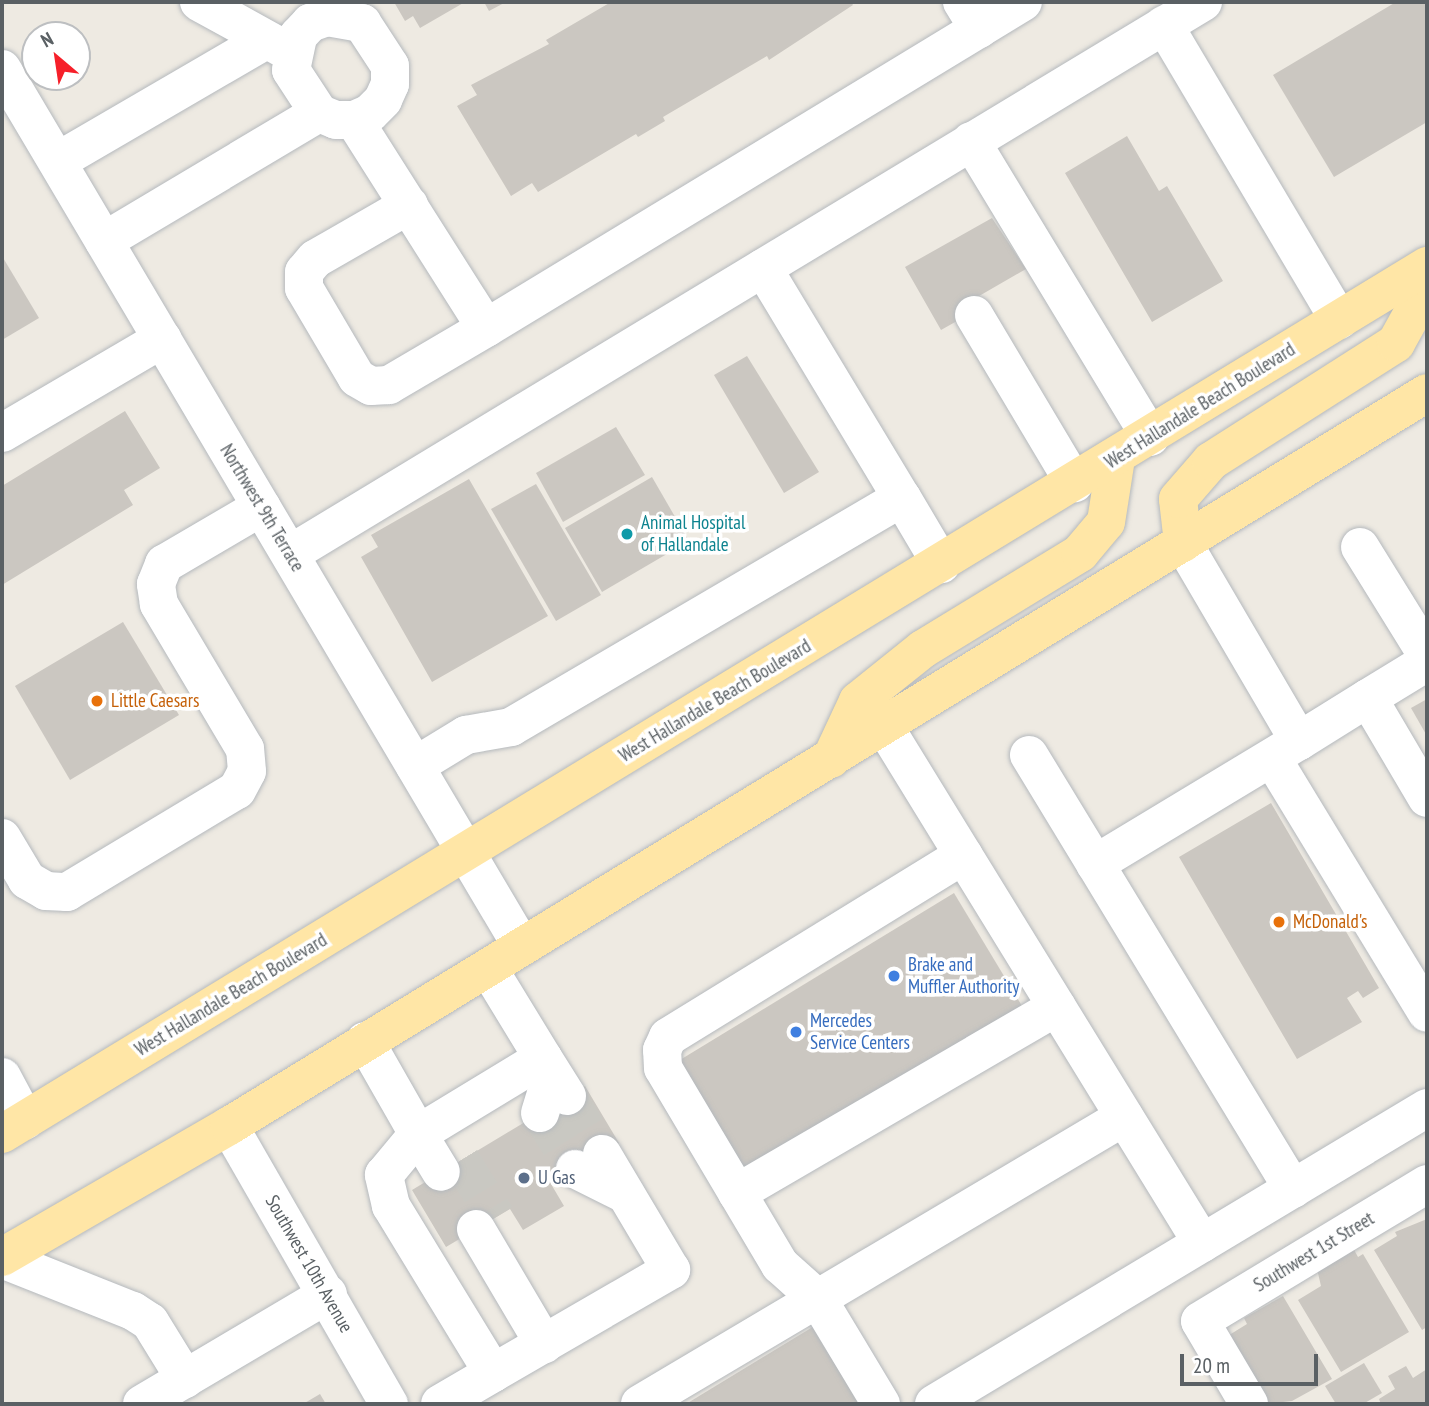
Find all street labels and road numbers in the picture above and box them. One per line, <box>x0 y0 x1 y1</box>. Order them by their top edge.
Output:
street label: West Hallandale Beach Boulevard <box>1101 338 1299 474</box>
street label: Northwest 9th Terrace <box>215 440 309 576</box>
street label: West Hallandale Beach Boulevard <box>615 635 815 767</box>
street label: West Hallandale Beach Boulevard <box>131 929 331 1061</box>
street label: Southwest 10th Avenue <box>260 1191 358 1337</box>
street label: Southwest 1st Street <box>1250 1207 1378 1297</box>

